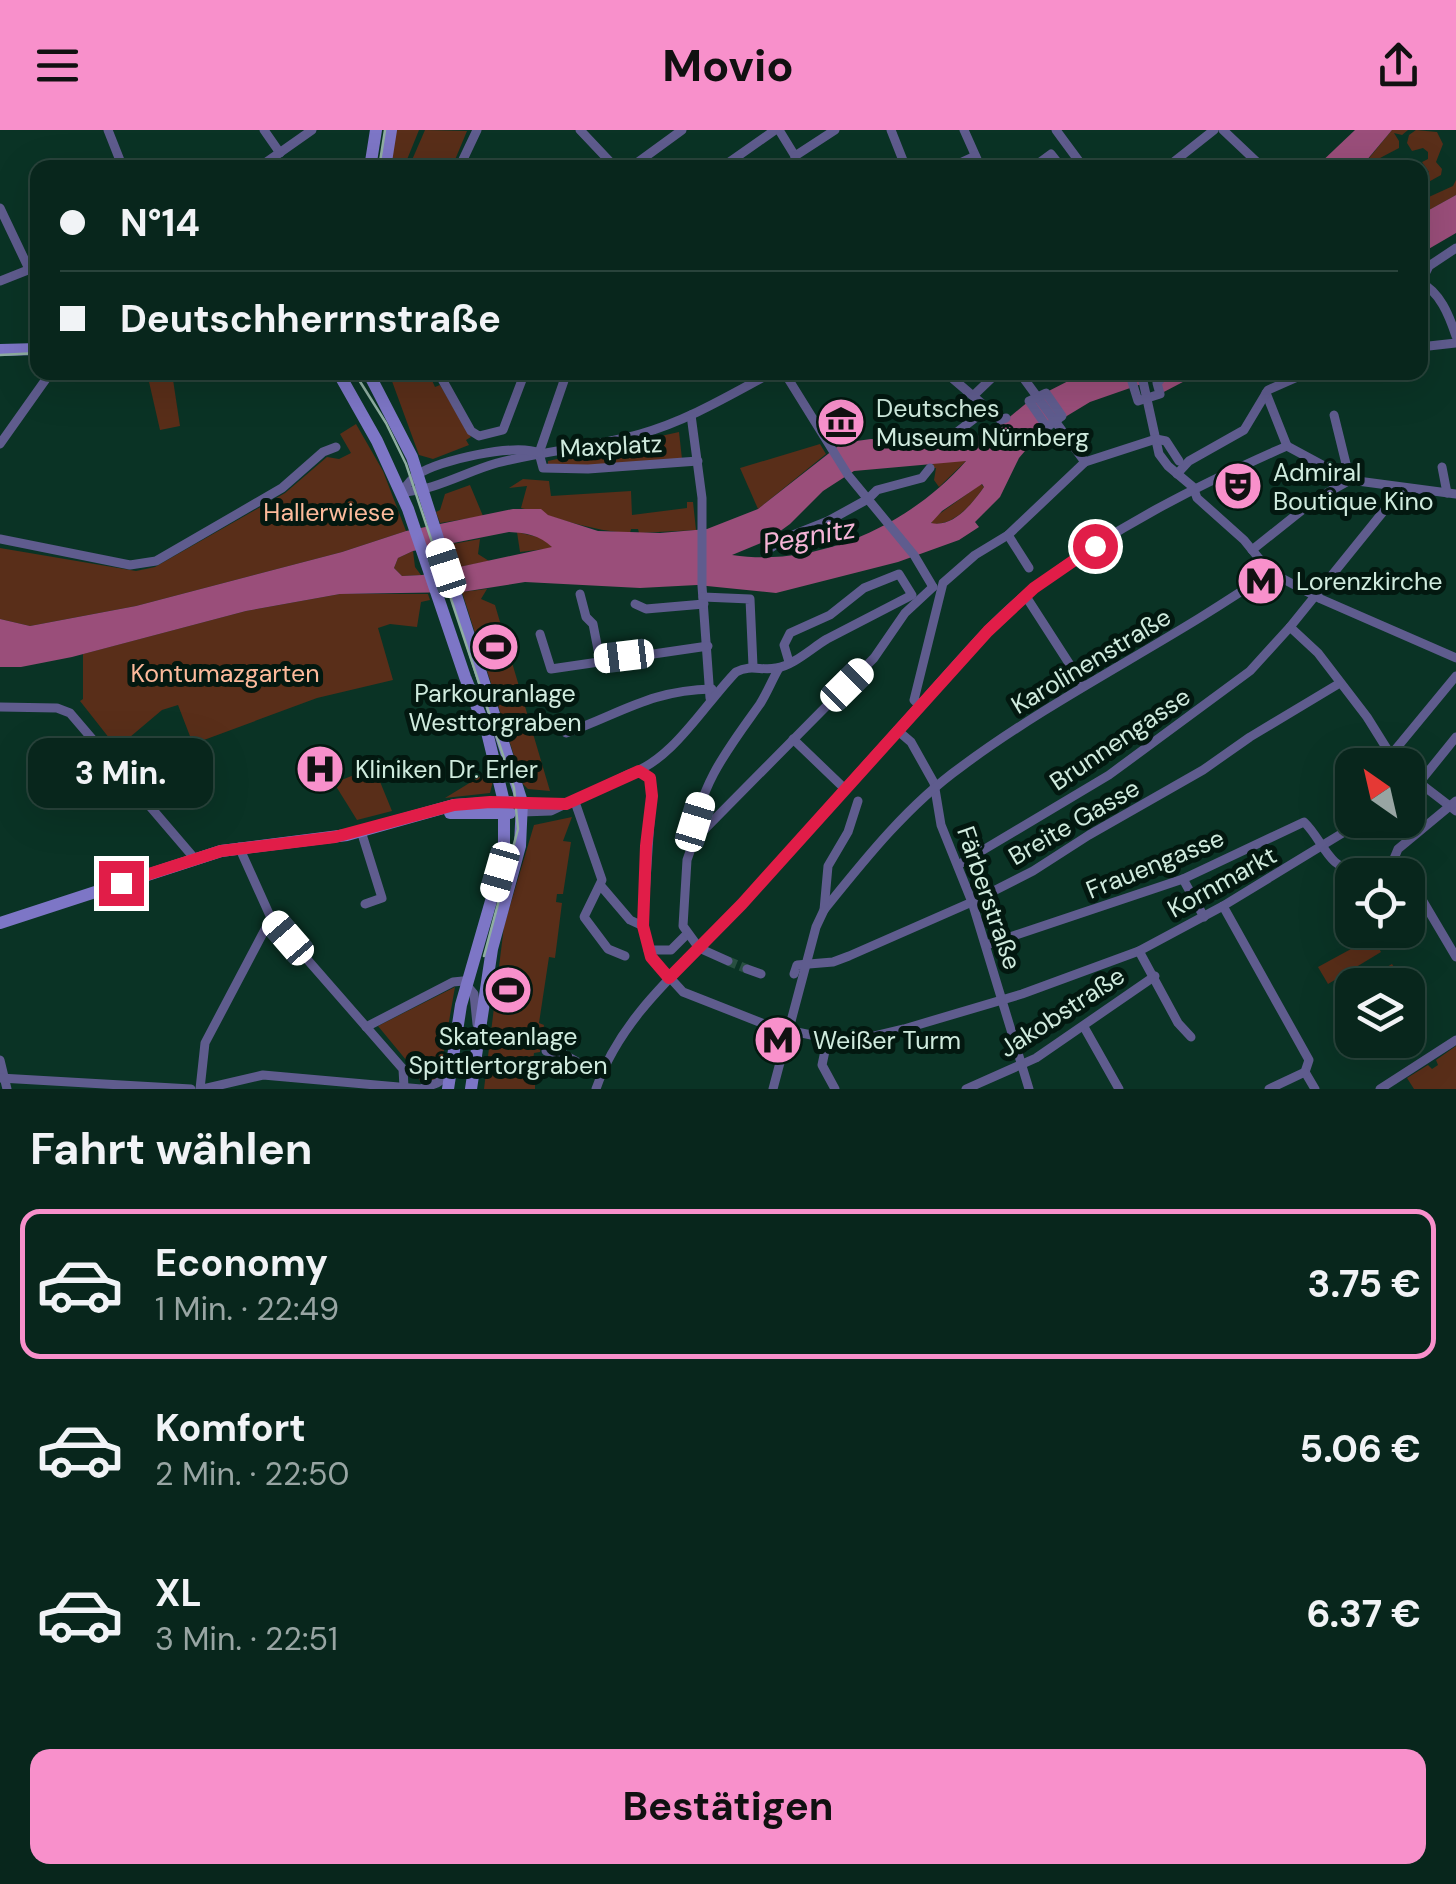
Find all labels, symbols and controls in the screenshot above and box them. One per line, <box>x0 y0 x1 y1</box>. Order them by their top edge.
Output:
text: Movio <box>662 36 794 95</box>
icon: menu <box>30 38 85 93</box>
icon: share <box>1371 38 1426 93</box>
text: N°14 <box>120 198 200 248</box>
text: Deutschherrnstraße <box>120 294 501 344</box>
place label: Deutsches Museum Nürnberg <box>876 392 1089 454</box>
museum icon: Deutsches Museum Nürnberg <box>815 396 867 448</box>
street label: Maxplatz <box>559 427 663 465</box>
place label: Admiral Boutique Kino <box>1273 456 1434 518</box>
theatre icon: Admiral Boutique Kino <box>1212 460 1264 512</box>
park label: Hallerwiese <box>263 496 395 529</box>
water label: Pegnitz <box>760 510 858 562</box>
route start <box>1073 524 1118 569</box>
car <box>422 535 470 601</box>
metro station icon: Lorenzkirche <box>1235 555 1287 607</box>
place label: Lorenzkirche <box>1296 565 1443 598</box>
street label: Karolinenstraße <box>1005 600 1177 722</box>
sports icon: Parkouranlage Westtorgraben <box>469 621 521 673</box>
car <box>592 637 656 675</box>
car <box>815 653 879 717</box>
park label: Kontumazgarten <box>130 657 320 690</box>
place label: Parkouranlage Westtorgraben <box>408 677 582 739</box>
street label: Brunnengasse <box>1043 680 1197 798</box>
callout: 3 Min. <box>28 738 214 808</box>
hospital icon: Kliniken Dr. Erler <box>294 743 346 795</box>
north arrow <box>1335 748 1425 838</box>
map controls <box>1335 748 1425 1058</box>
text: 3 Min. <box>75 752 166 794</box>
place label: Kliniken Dr. Erler <box>355 753 538 786</box>
street label: Breite Gasse <box>1002 771 1146 873</box>
car <box>672 789 718 855</box>
street label: Frauengasse <box>1081 821 1229 907</box>
street label: Färberstraße <box>949 822 1029 974</box>
car <box>477 839 523 905</box>
street label: Kornmarkt <box>1162 839 1282 925</box>
button: locate <box>1335 858 1425 948</box>
route end <box>99 861 144 906</box>
car <box>257 906 319 970</box>
street label: Jakobstraße <box>993 959 1131 1065</box>
sports icon: Skateanlage Spittlertorgraben <box>482 964 534 1016</box>
button: layers <box>1335 968 1425 1058</box>
metro station icon: Weißer Turm <box>752 1014 804 1066</box>
place label: Skateanlage Spittlertorgraben <box>408 1020 608 1082</box>
place label: Weißer Turm <box>813 1024 961 1057</box>
text: Fahrt wählen <box>30 1119 312 1178</box>
text: Economy <box>155 1238 328 1288</box>
icon: car <box>35 1239 125 1329</box>
text: 3.75 € <box>1308 1259 1421 1309</box>
text: 1 Min. · 22:49 <box>155 1288 339 1330</box>
text: Komfort <box>155 1403 306 1453</box>
icon: car <box>35 1404 125 1494</box>
text: 5.06 € <box>1300 1424 1421 1474</box>
text: 2 Min. · 22:50 <box>155 1453 349 1495</box>
text: XL <box>155 1568 202 1618</box>
icon: car <box>35 1569 125 1659</box>
text: 6.37 € <box>1307 1589 1421 1639</box>
text: 3 Min. · 22:51 <box>155 1618 338 1660</box>
button: Bestätigen <box>30 1749 1426 1864</box>

